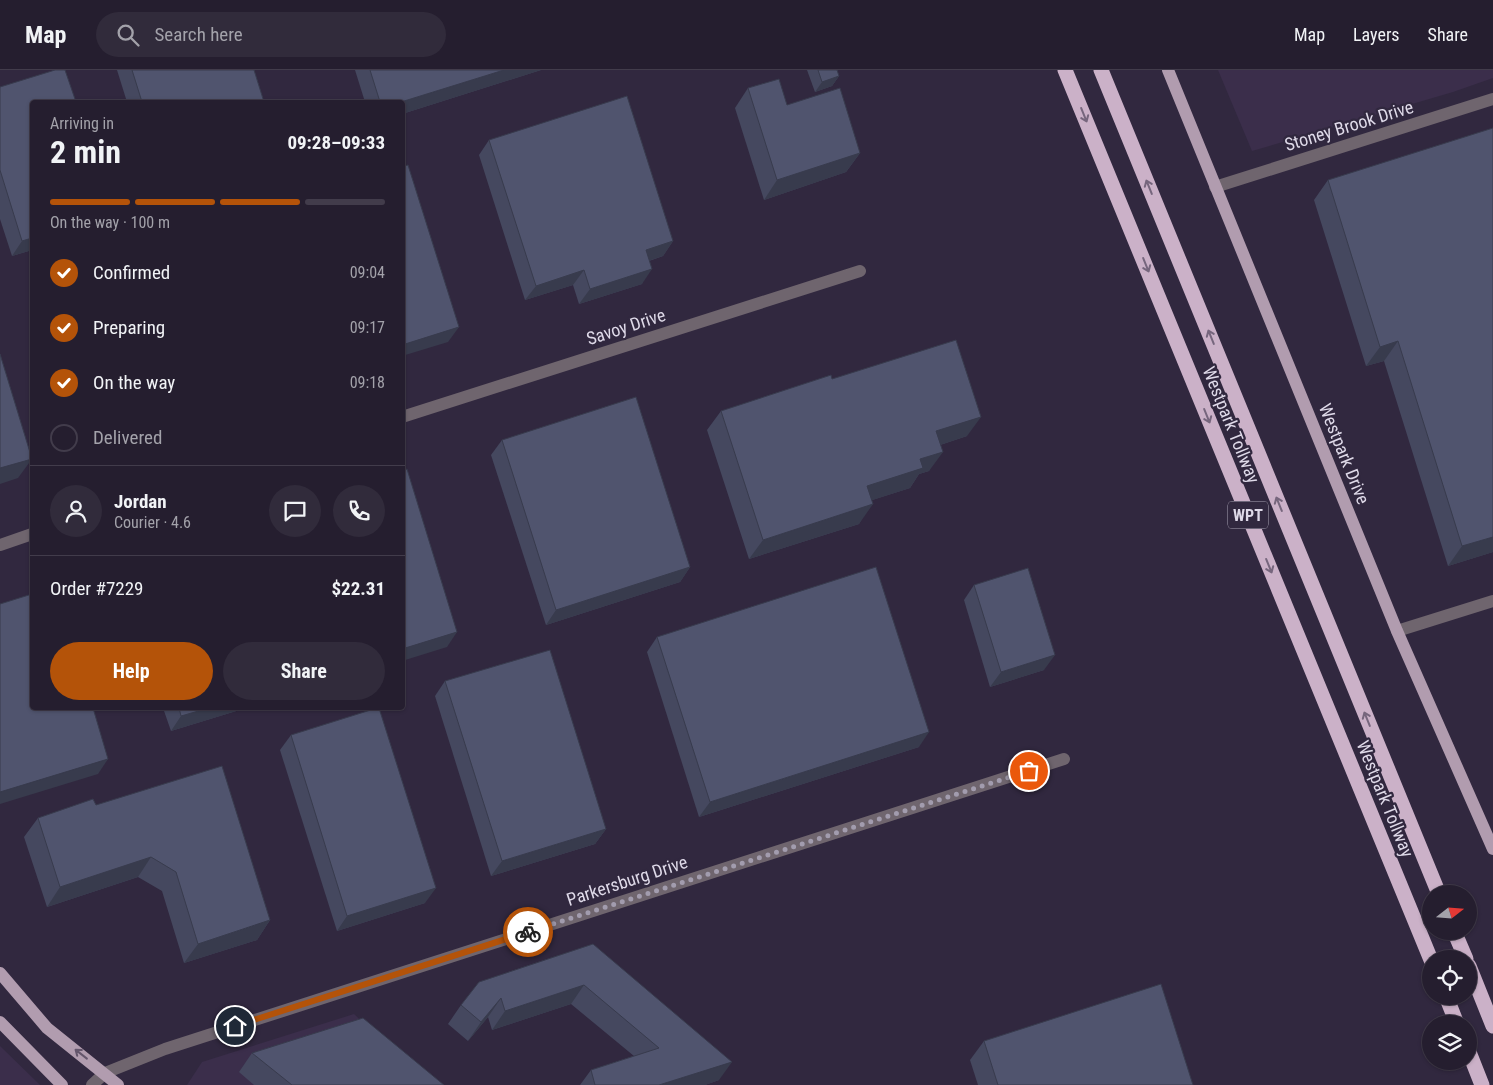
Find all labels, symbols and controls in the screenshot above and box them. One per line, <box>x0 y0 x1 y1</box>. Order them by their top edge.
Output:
search box <box>96 12 446 57</box>
text: Map <box>25 21 66 49</box>
icon: search <box>114 21 142 49</box>
text: Search here <box>154 23 243 46</box>
text: Map <box>1294 24 1325 45</box>
text: Layers <box>1353 24 1400 45</box>
text: Share <box>1428 24 1468 45</box>
street label: Stoney Brook Drive <box>1282 96 1416 155</box>
one-way arrow <box>1080 107 1089 122</box>
text: Arriving in <box>50 114 114 133</box>
text: 09:28–09:33 <box>287 131 385 154</box>
text: 2 min <box>50 133 121 171</box>
one-way arrow <box>1144 180 1154 195</box>
text: On the way · 100 m <box>50 213 170 232</box>
one-way arrow <box>1141 257 1151 272</box>
icon: check <box>50 259 78 287</box>
text: Confirmed <box>93 261 170 284</box>
text: 09:04 <box>350 263 385 282</box>
street label: Savoy Drive <box>584 304 668 349</box>
icon: check <box>50 314 78 342</box>
text: Preparing <box>93 316 165 339</box>
text: 09:17 <box>350 318 385 337</box>
one-way arrow <box>1206 330 1215 346</box>
street label: Westpark Tollway <box>1199 363 1265 487</box>
icon: check <box>50 369 78 397</box>
text: On the way <box>93 371 175 394</box>
text: 09:18 <box>350 373 385 392</box>
street label: Westpark Drive <box>1315 400 1374 507</box>
one-way arrow <box>1203 408 1213 423</box>
text: Delivered <box>93 426 162 449</box>
button: person <box>50 485 102 537</box>
button: chat <box>269 485 321 537</box>
button: phone <box>333 485 385 537</box>
text: Jordan <box>114 490 167 513</box>
one-way arrow <box>1274 497 1283 512</box>
road number: WPT <box>1228 502 1268 528</box>
text: Courier · 4.6 <box>114 513 191 532</box>
one-way arrow <box>1265 558 1275 573</box>
text: Order #7229 <box>50 577 143 600</box>
text: $22.31 <box>331 577 385 600</box>
button: Help <box>50 642 213 700</box>
button: Share <box>223 642 385 700</box>
one-way arrow <box>1362 712 1372 727</box>
street label: Westpark Tollway <box>1353 737 1419 861</box>
pin <box>1008 750 1050 792</box>
icon: bag <box>1015 757 1043 785</box>
street label: Parkersburg Drive <box>564 851 690 910</box>
north arrow <box>1422 885 1478 940</box>
map controls <box>1422 885 1477 1070</box>
courier <box>503 907 553 957</box>
icon: bike <box>514 918 542 946</box>
button: locate <box>1422 950 1477 1005</box>
pin <box>214 1005 256 1047</box>
icon: home <box>221 1012 249 1040</box>
button: layers <box>1422 1015 1477 1070</box>
one-way arrow <box>74 1049 88 1059</box>

